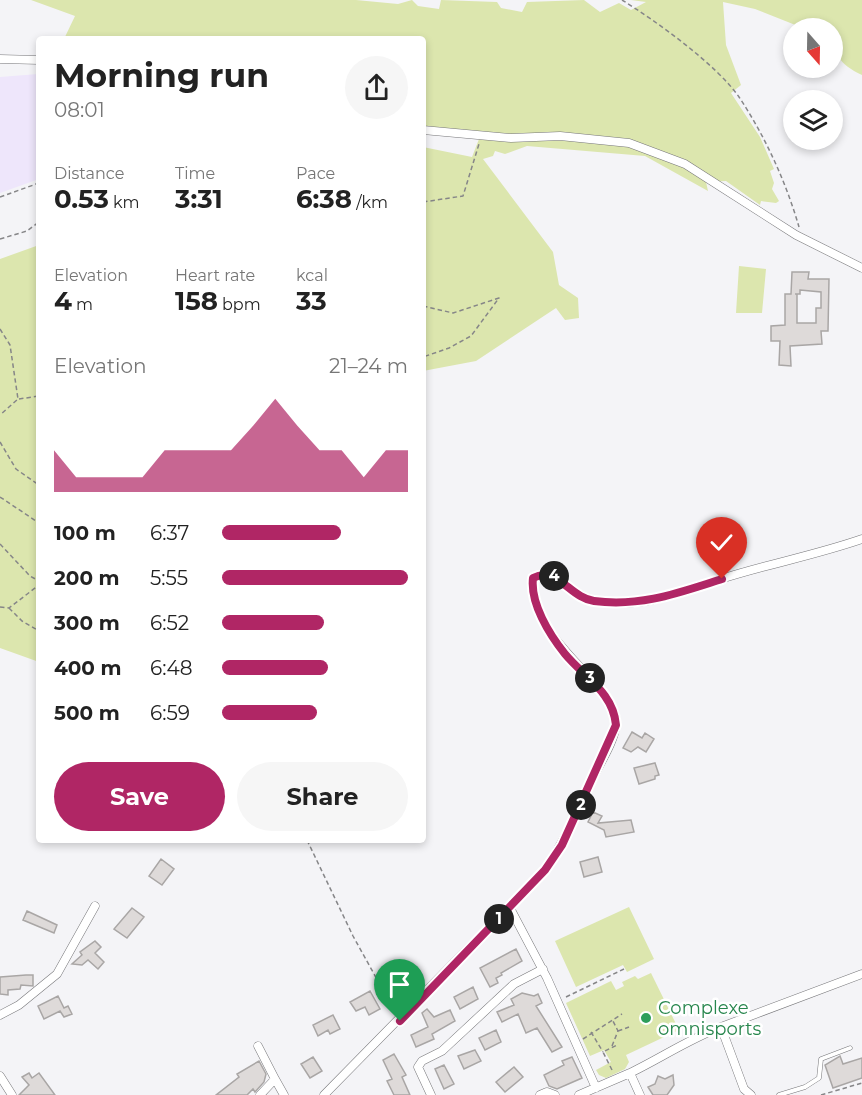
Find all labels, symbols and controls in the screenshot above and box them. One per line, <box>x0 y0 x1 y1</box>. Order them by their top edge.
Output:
north arrow <box>783 18 843 78</box>
map controls <box>783 18 843 150</box>
text: Morning run <box>54 55 269 95</box>
button: share <box>345 56 408 119</box>
button: layers <box>783 90 843 150</box>
text: 08:01 <box>54 98 105 122</box>
text: Distance <box>54 164 124 183</box>
text: Time <box>175 164 215 183</box>
text: Pace <box>296 164 335 183</box>
text: 0.53 <box>54 183 109 215</box>
text: 3:31 <box>175 183 223 215</box>
text: 6:38 <box>296 183 352 215</box>
text: km <box>109 193 139 212</box>
text: /km <box>352 193 388 212</box>
text: Elevation <box>54 266 128 285</box>
text: Heart rate <box>175 266 255 285</box>
text: kcal <box>296 266 328 285</box>
text: 4 <box>54 285 72 317</box>
text: 158 <box>175 285 218 317</box>
text: 33 <box>296 285 327 317</box>
text: m <box>72 295 93 314</box>
text: bpm <box>218 295 261 314</box>
text: Elevation <box>54 354 146 378</box>
text: 21–24 m <box>329 354 408 378</box>
pin <box>696 517 747 579</box>
text: 100 m <box>54 521 116 545</box>
text: 6:37 <box>150 521 189 545</box>
icon: check <box>705 526 738 559</box>
pin: 4 <box>539 561 569 591</box>
text: 200 m <box>54 566 120 590</box>
text: 5:55 <box>150 566 188 590</box>
text: 4 <box>548 566 560 585</box>
text: 300 m <box>54 611 120 635</box>
text: 6:52 <box>150 611 189 635</box>
text: 400 m <box>54 656 122 680</box>
text: 6:48 <box>150 656 193 680</box>
pin: 3 <box>575 663 605 693</box>
text: 3 <box>585 668 595 687</box>
text: 500 m <box>54 701 120 725</box>
text: 6:59 <box>150 701 190 725</box>
button: Save <box>54 762 225 831</box>
button: Share <box>237 762 408 831</box>
pin: 2 <box>566 790 596 820</box>
text: 2 <box>576 795 586 814</box>
pin: 1 <box>484 904 514 934</box>
text: 1 <box>496 909 502 928</box>
pin <box>374 959 425 1021</box>
icon: arrive <box>383 968 416 1001</box>
place label: Complexe omnisports <box>658 997 761 1040</box>
marker: Complexe omnisports <box>639 1011 653 1025</box>

